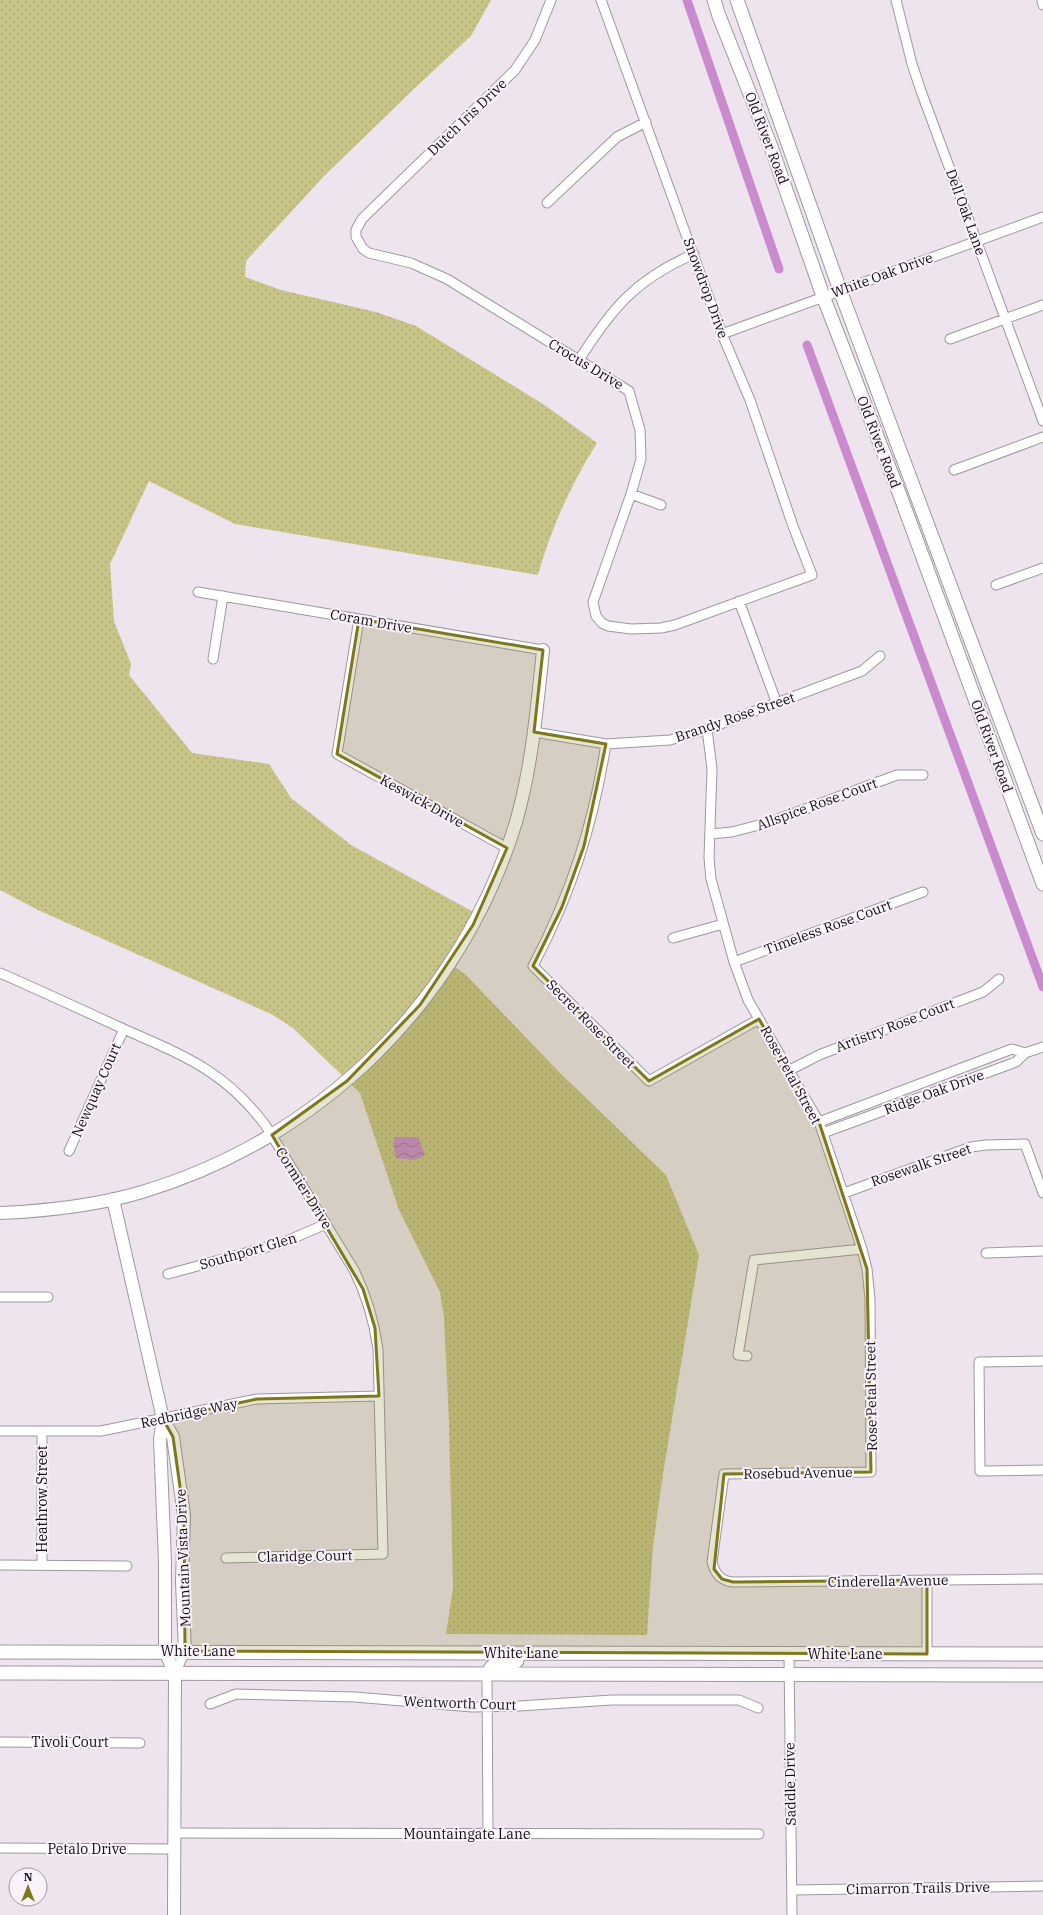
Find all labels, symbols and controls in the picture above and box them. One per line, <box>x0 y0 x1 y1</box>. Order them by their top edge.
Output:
street label: Dutch Iris Drive <box>423 75 511 159</box>
street label: Old River Road <box>741 89 793 187</box>
street label: Dell Oak Lane <box>942 166 990 258</box>
street label: Snowdrop Drive <box>679 235 733 341</box>
street label: White Oak Drive <box>829 248 935 302</box>
street label: Crocus Drive <box>545 335 627 393</box>
street label: Old River Road <box>853 393 905 491</box>
street label: Coram Drive <box>329 605 413 637</box>
street label: Brandy Rose Street <box>673 688 797 746</box>
street label: Old River Road <box>967 697 1017 795</box>
street label: Keswick Drive <box>377 771 467 831</box>
street label: Allspice Rose Court <box>754 774 880 834</box>
street label: Timeless Rose Court <box>762 896 894 958</box>
street label: Secret Rose Street <box>543 976 639 1072</box>
street label: Artistry Rose Court <box>833 994 957 1056</box>
street label: Rose Petal Street <box>756 1023 826 1128</box>
street label: Newquay Court <box>67 1040 125 1140</box>
street label: Ridge Oak Drive <box>882 1066 986 1118</box>
street label: Rosewalk Street <box>869 1139 974 1191</box>
street label: Cormier Drive <box>272 1144 336 1232</box>
street label: Southport Glen <box>197 1229 299 1273</box>
street label: Rose Petal Street <box>861 1341 881 1451</box>
street label: Redbridge Way <box>139 1394 240 1432</box>
street label: Heathrow Street <box>33 1445 51 1553</box>
street label: Rosebud Avenue <box>743 1463 853 1483</box>
street label: Mountain Vista Drive <box>172 1489 194 1627</box>
street label: Claridge Court <box>257 1546 353 1566</box>
street label: Cinderella Avenue <box>828 1571 948 1591</box>
street label: White Lane <box>161 1642 235 1660</box>
street label: White Lane <box>484 1644 558 1662</box>
street label: White Lane <box>808 1645 882 1663</box>
street label: Wentworth Court <box>403 1692 517 1714</box>
street label: Tivoli Court <box>31 1733 109 1751</box>
street label: Saddle Drive <box>780 1742 800 1826</box>
street label: Mountaingate Lane <box>404 1825 530 1843</box>
street label: Petalo Drive <box>47 1840 127 1858</box>
north arrow <box>8 1867 48 1907</box>
text: N <box>24 1870 33 1884</box>
street label: Cimarron Trails Drive <box>846 1878 990 1898</box>

